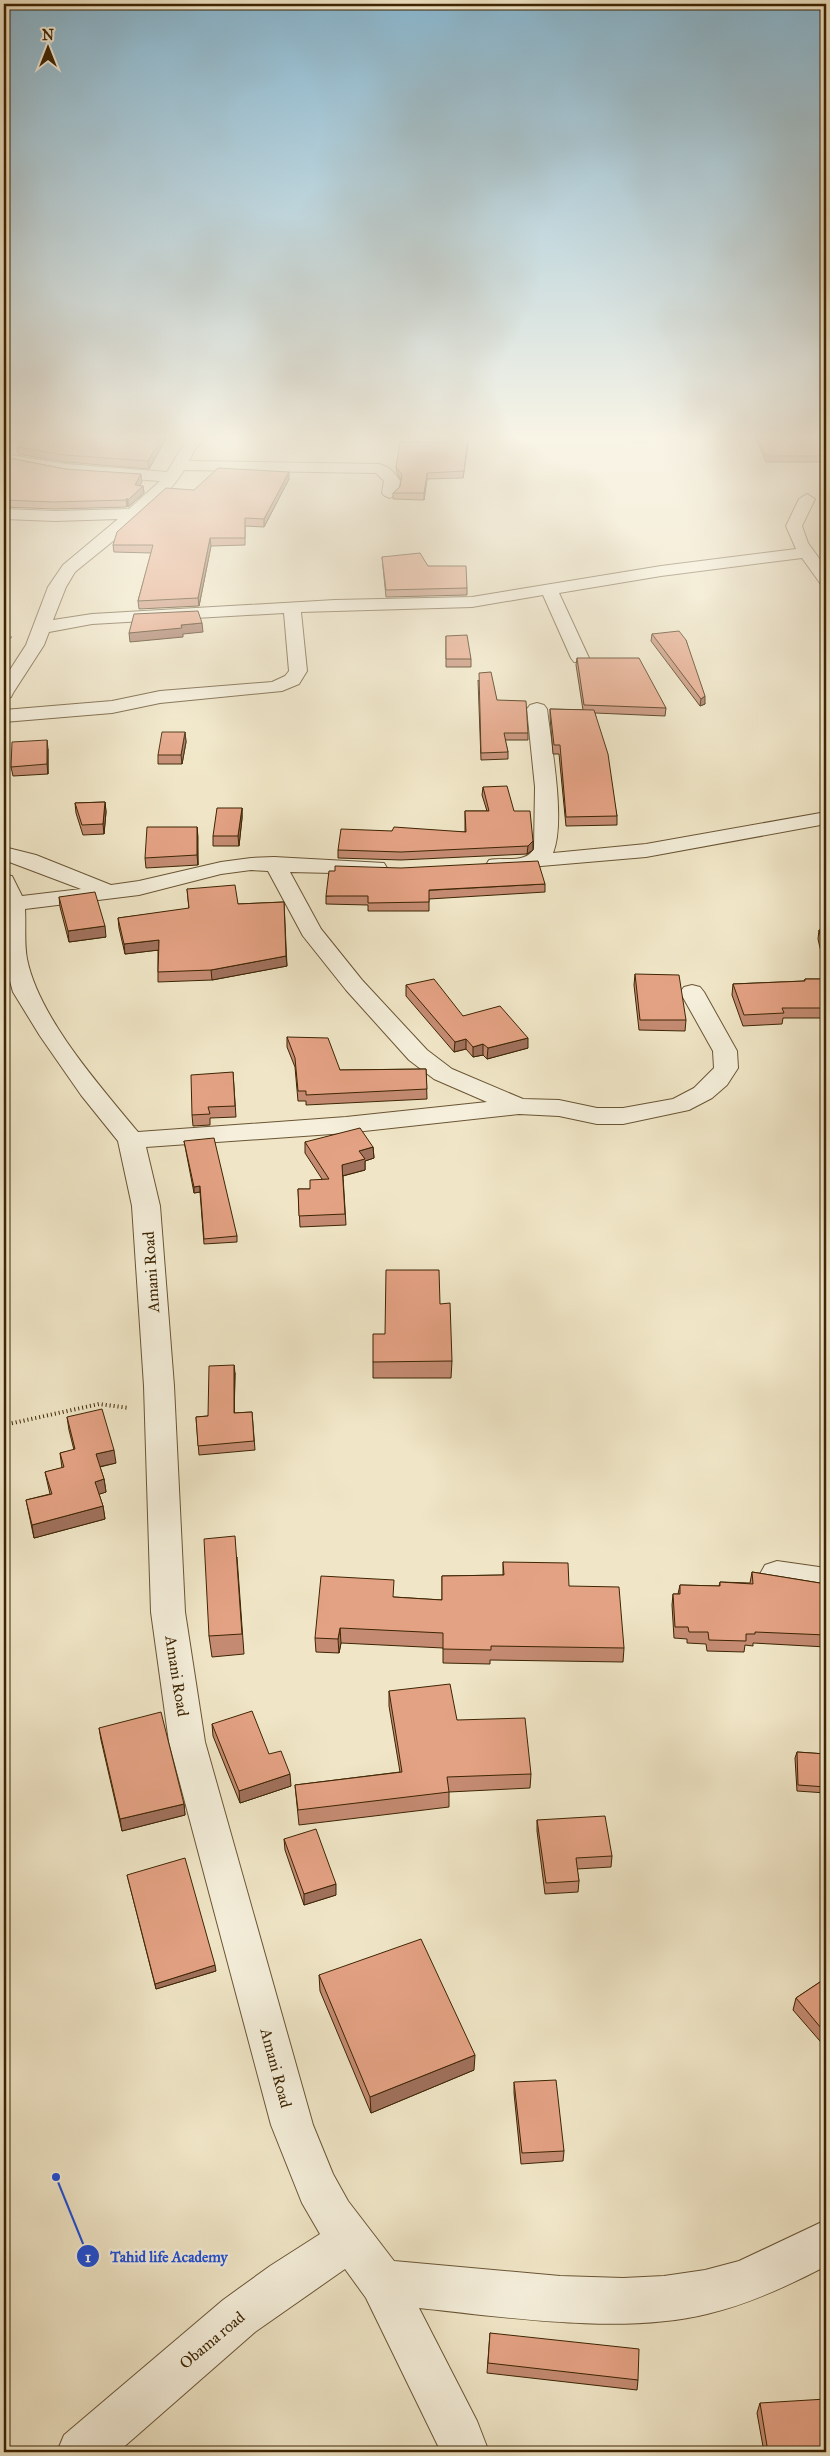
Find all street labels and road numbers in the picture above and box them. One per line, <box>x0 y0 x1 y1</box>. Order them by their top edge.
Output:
street label: Amani Road <box>139 1231 163 1314</box>
street label: Amani Road <box>161 1633 193 1718</box>
street label: Amani Road <box>256 2025 296 2110</box>
street label: Obama road <box>176 2307 248 2373</box>

